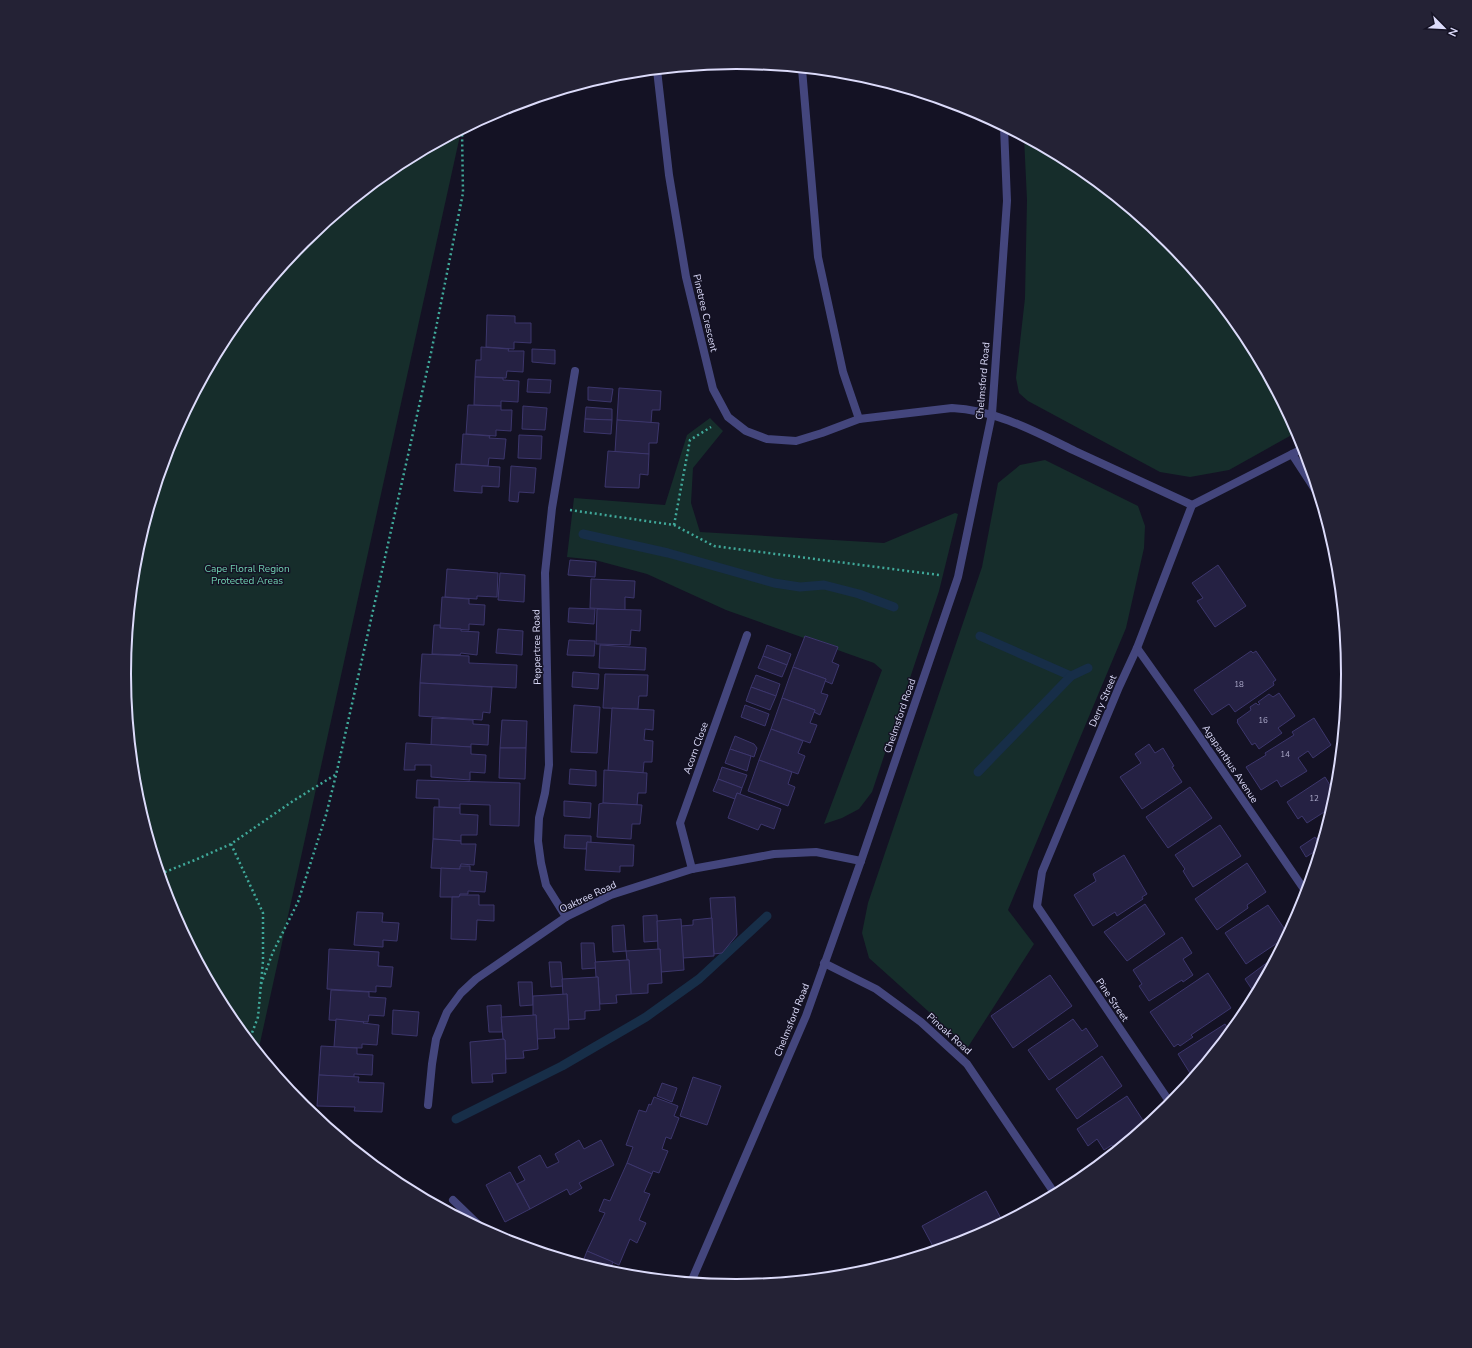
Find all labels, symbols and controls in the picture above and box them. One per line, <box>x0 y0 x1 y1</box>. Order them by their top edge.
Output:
north arrow <box>1424 8 1464 48</box>
text: N <box>1444 25 1461 39</box>
street label: Pinetree Crescent <box>689 273 721 354</box>
street label: Chelmsford Road <box>973 341 993 420</box>
park label: Cape Floral Region Protected Areas <box>204 562 290 588</box>
street label: Peppertree Road <box>529 609 545 685</box>
street label: Derry Street <box>1086 672 1120 729</box>
street label: Chelmsford Road <box>881 677 919 755</box>
house number: 18 <box>1234 679 1244 690</box>
house number: 16 <box>1258 715 1268 726</box>
street label: Acorn Close <box>680 720 712 776</box>
street label: Agapanthus Avenue <box>1199 722 1261 806</box>
house number: 14 <box>1280 749 1290 760</box>
house number: 12 <box>1309 793 1319 804</box>
street label: Oaktree Road <box>557 878 619 916</box>
street label: Pine Street <box>1092 976 1132 1025</box>
street label: Chelmsford Road <box>771 981 813 1059</box>
street label: Pinoak Road <box>923 1010 975 1058</box>

